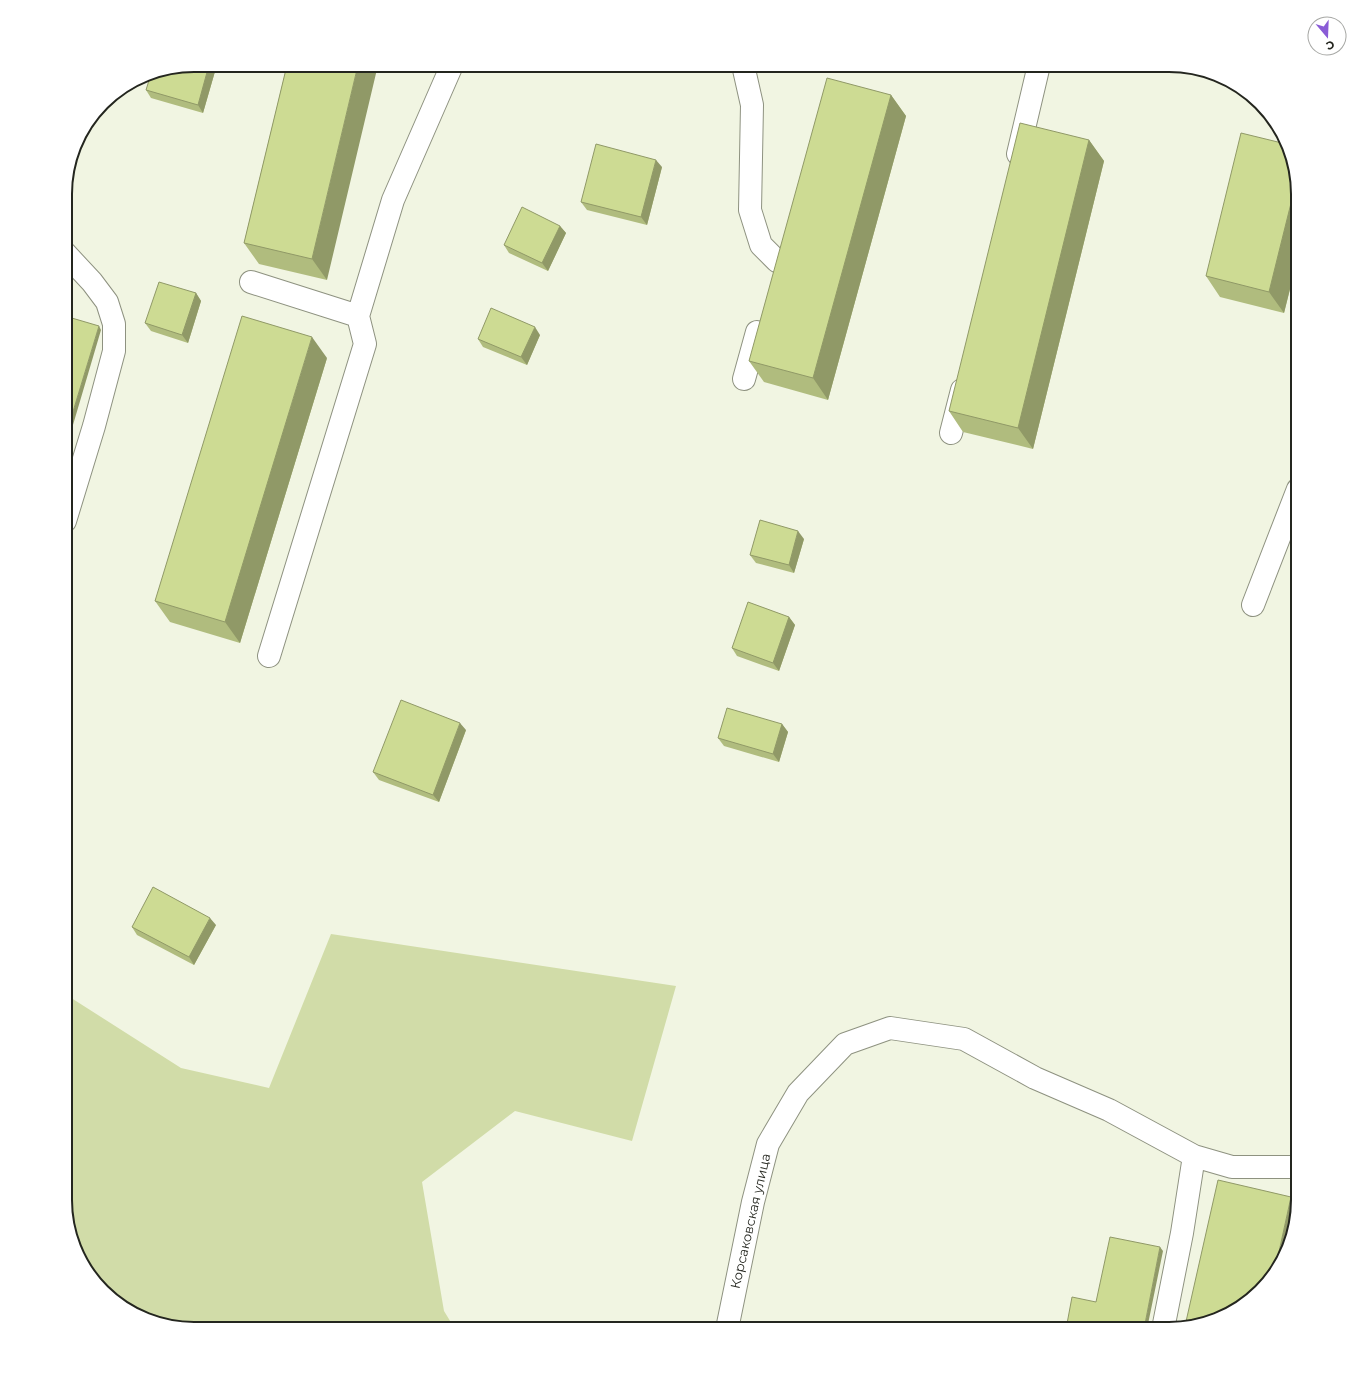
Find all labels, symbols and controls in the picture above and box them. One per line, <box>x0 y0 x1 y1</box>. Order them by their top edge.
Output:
north arrow <box>1307 16 1347 56</box>
text: С <box>1324 38 1336 53</box>
street label: Корсаковская улица <box>727 1152 773 1290</box>

